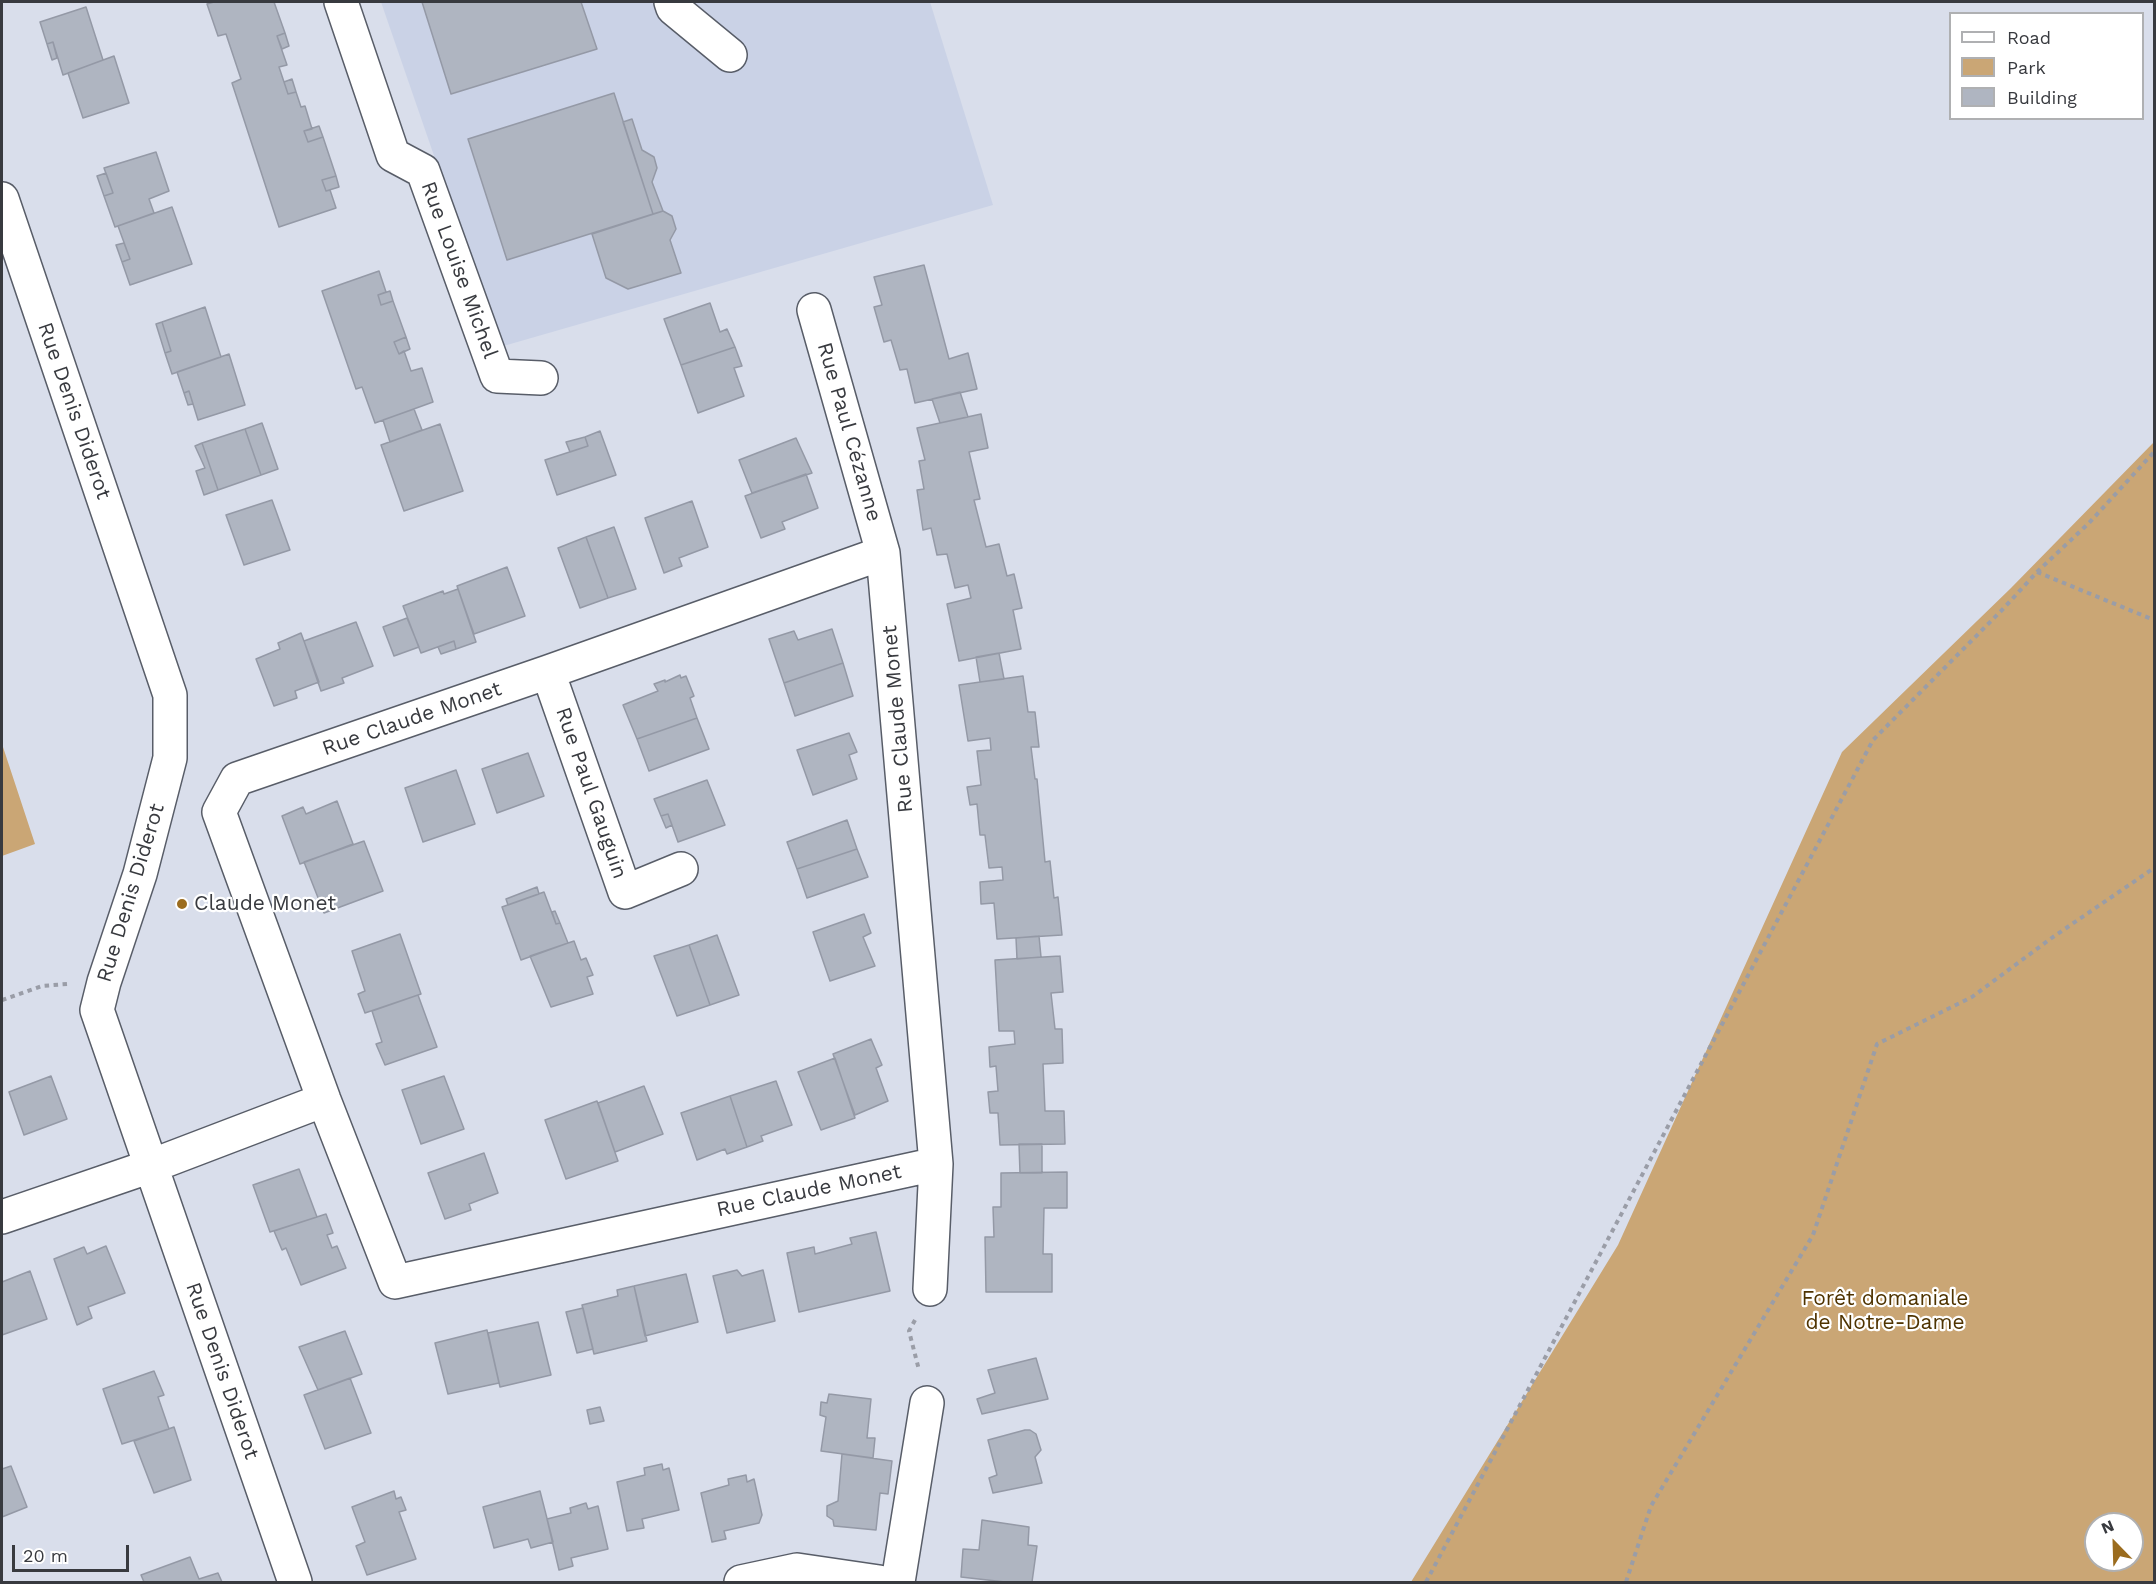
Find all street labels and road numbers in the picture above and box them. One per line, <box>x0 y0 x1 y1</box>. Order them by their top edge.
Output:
street label: Rue Louise Michel <box>415 178 503 362</box>
street label: Rue Denis Diderot <box>32 319 116 503</box>
street label: Rue Paul Cézanne <box>811 340 887 524</box>
street label: Rue Claude Monet <box>877 624 919 814</box>
street label: Rue Claude Monet <box>319 676 505 762</box>
street label: Rue Paul Gauguin <box>550 704 632 882</box>
street label: Rue Denis Diderot <box>92 801 170 985</box>
street label: Rue Claude Monet <box>714 1159 904 1223</box>
street label: Rue Denis Diderot <box>180 1279 264 1463</box>

